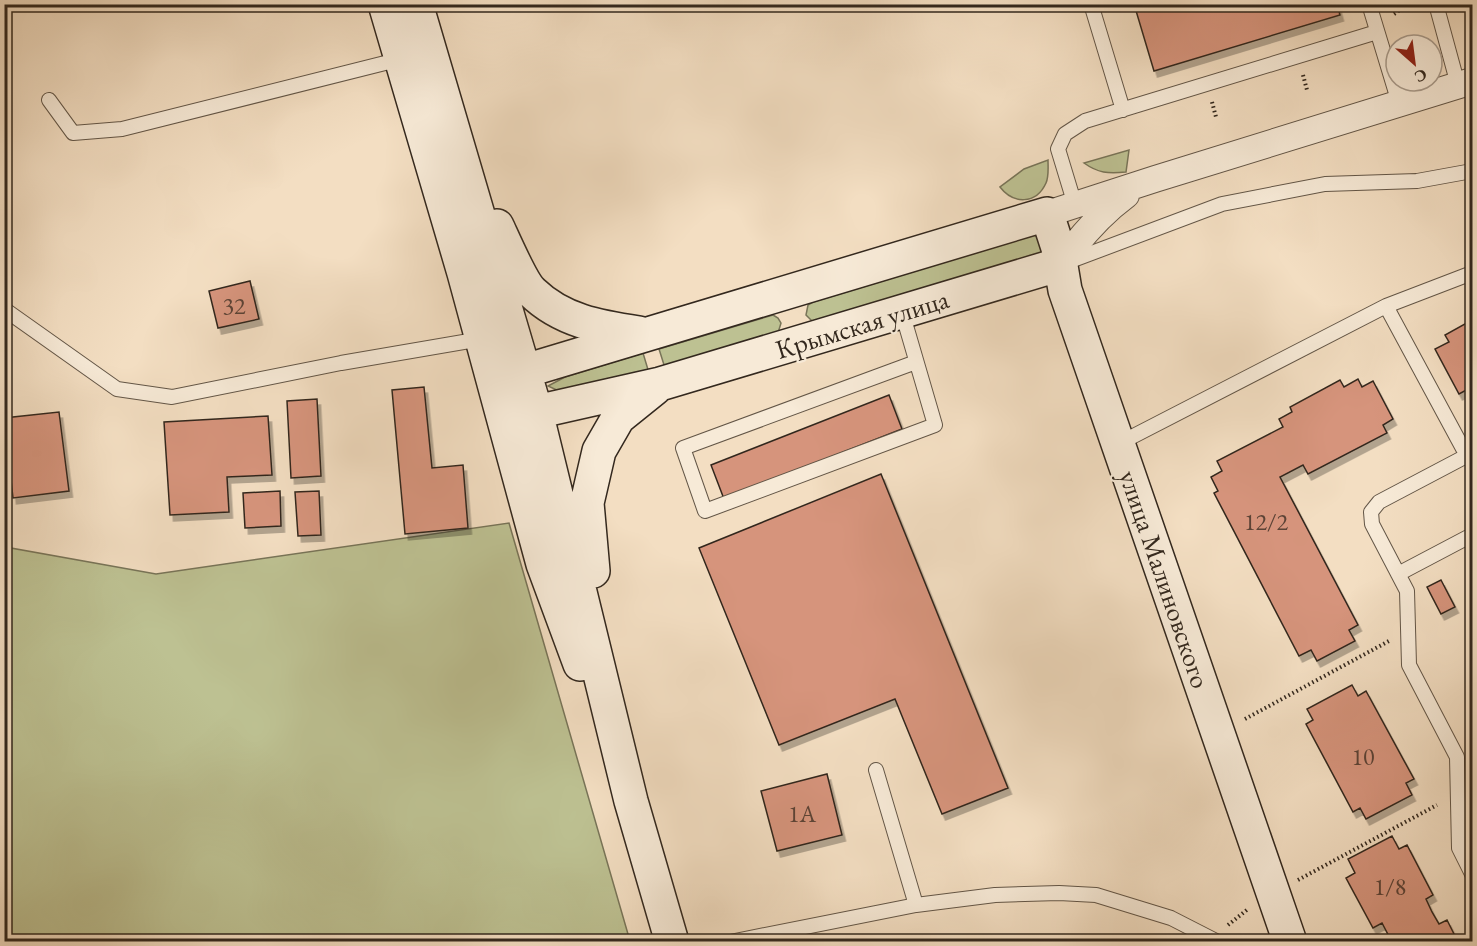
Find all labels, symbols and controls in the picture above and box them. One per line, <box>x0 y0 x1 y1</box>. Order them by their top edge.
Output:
north arrow <box>1384 33 1444 93</box>
text: С <box>1411 64 1431 88</box>
street label: Крымская улица <box>771 281 953 367</box>
house number: 32 <box>222 290 246 321</box>
street label: улица Малиновского <box>1111 465 1219 693</box>
house number: 12/2 <box>1244 506 1289 537</box>
house number: 10 <box>1351 741 1375 772</box>
house number: 1А <box>788 798 816 829</box>
house number: 1/8 <box>1374 871 1406 902</box>

